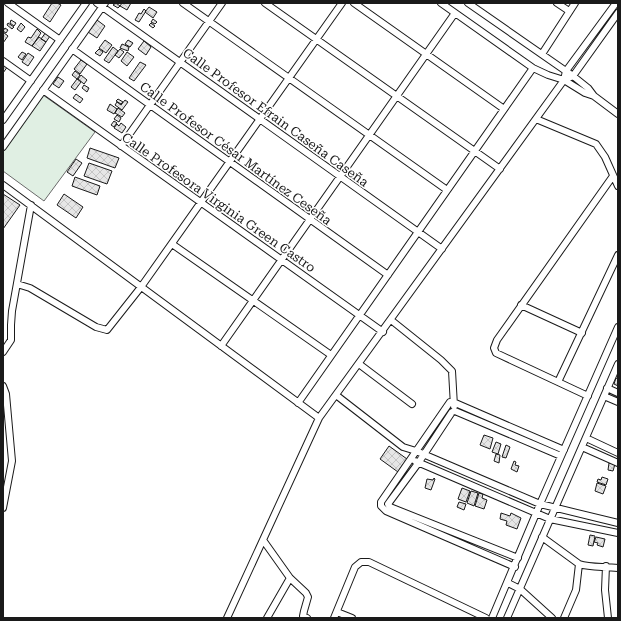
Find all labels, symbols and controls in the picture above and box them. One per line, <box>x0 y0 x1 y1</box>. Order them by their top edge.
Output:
street label: Calle Profesor Efrain Caseña Caseña <box>180 45 372 190</box>
street label: Calle Profesor César Martínez Ceseña <box>137 79 335 228</box>
street label: Calle Profesora Virginia Green Castro <box>119 129 318 275</box>

